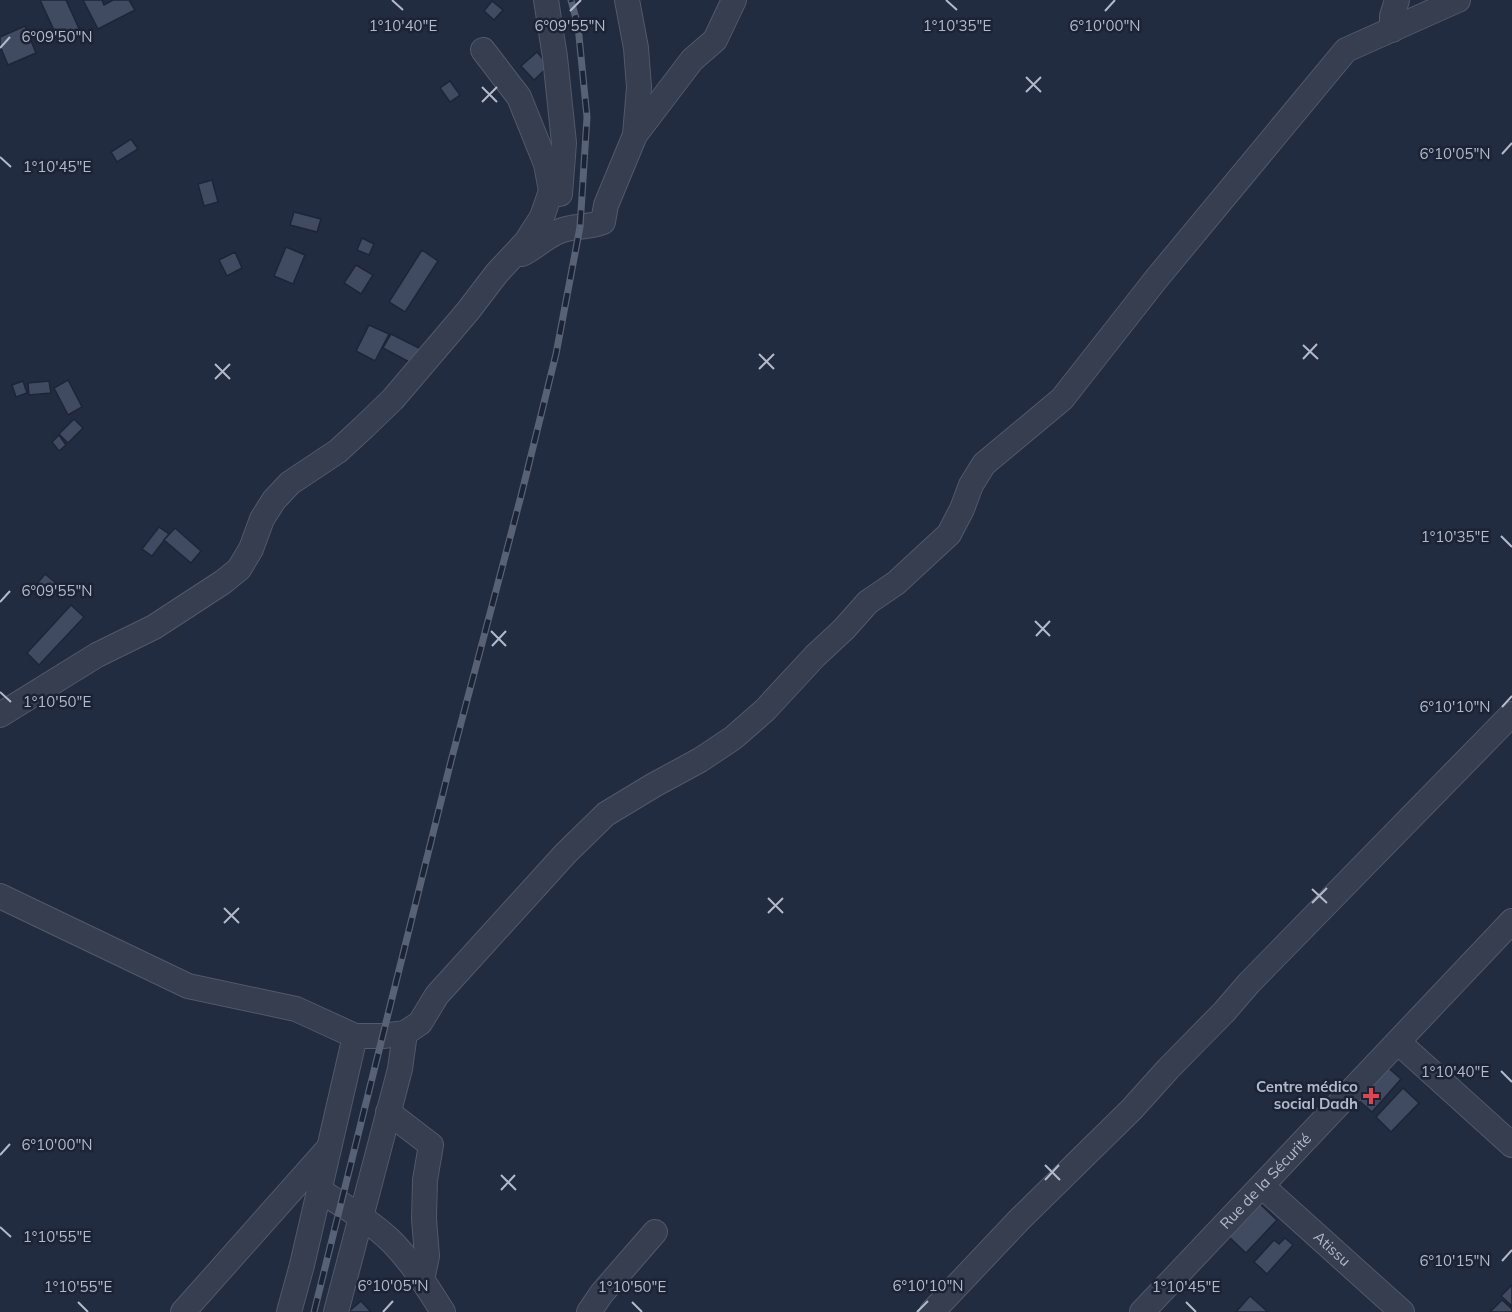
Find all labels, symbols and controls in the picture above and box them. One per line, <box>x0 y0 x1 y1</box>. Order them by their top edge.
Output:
text: 1°10'40"E <box>369 16 437 35</box>
text: 6°09'55"N <box>535 16 605 35</box>
text: 1°10'35"E <box>923 16 991 35</box>
text: 6°10'00"N <box>1070 16 1140 35</box>
text: 6°09'50"N <box>22 27 92 46</box>
text: 6°10'05"N <box>1420 144 1490 163</box>
text: 1°10'45"E <box>23 157 91 176</box>
text: 1°10'35"E <box>1421 527 1489 546</box>
text: 6°09'55"N <box>22 581 92 600</box>
text: 1°10'50"E <box>23 692 91 711</box>
text: 6°10'10"N <box>1420 697 1490 716</box>
text: 1°10'40"E <box>1421 1062 1489 1081</box>
place label: Centre médico social Dadh <box>1256 1077 1358 1113</box>
marker: Centre médico social Dadh <box>1362 1087 1380 1105</box>
street label: Rue de la Sécurité <box>1216 1129 1315 1233</box>
text: 6°10'00"N <box>22 1135 92 1154</box>
text: 1°10'55"E <box>23 1227 91 1246</box>
street label: Atissu <box>1310 1227 1355 1270</box>
text: 6°10'15"N <box>1420 1251 1490 1270</box>
text: 6°10'05"N <box>358 1276 428 1295</box>
text: 6°10'10"N <box>893 1276 963 1295</box>
text: 1°10'55"E <box>44 1277 112 1296</box>
text: 1°10'50"E <box>598 1277 666 1296</box>
text: 1°10'45"E <box>1152 1277 1220 1296</box>

